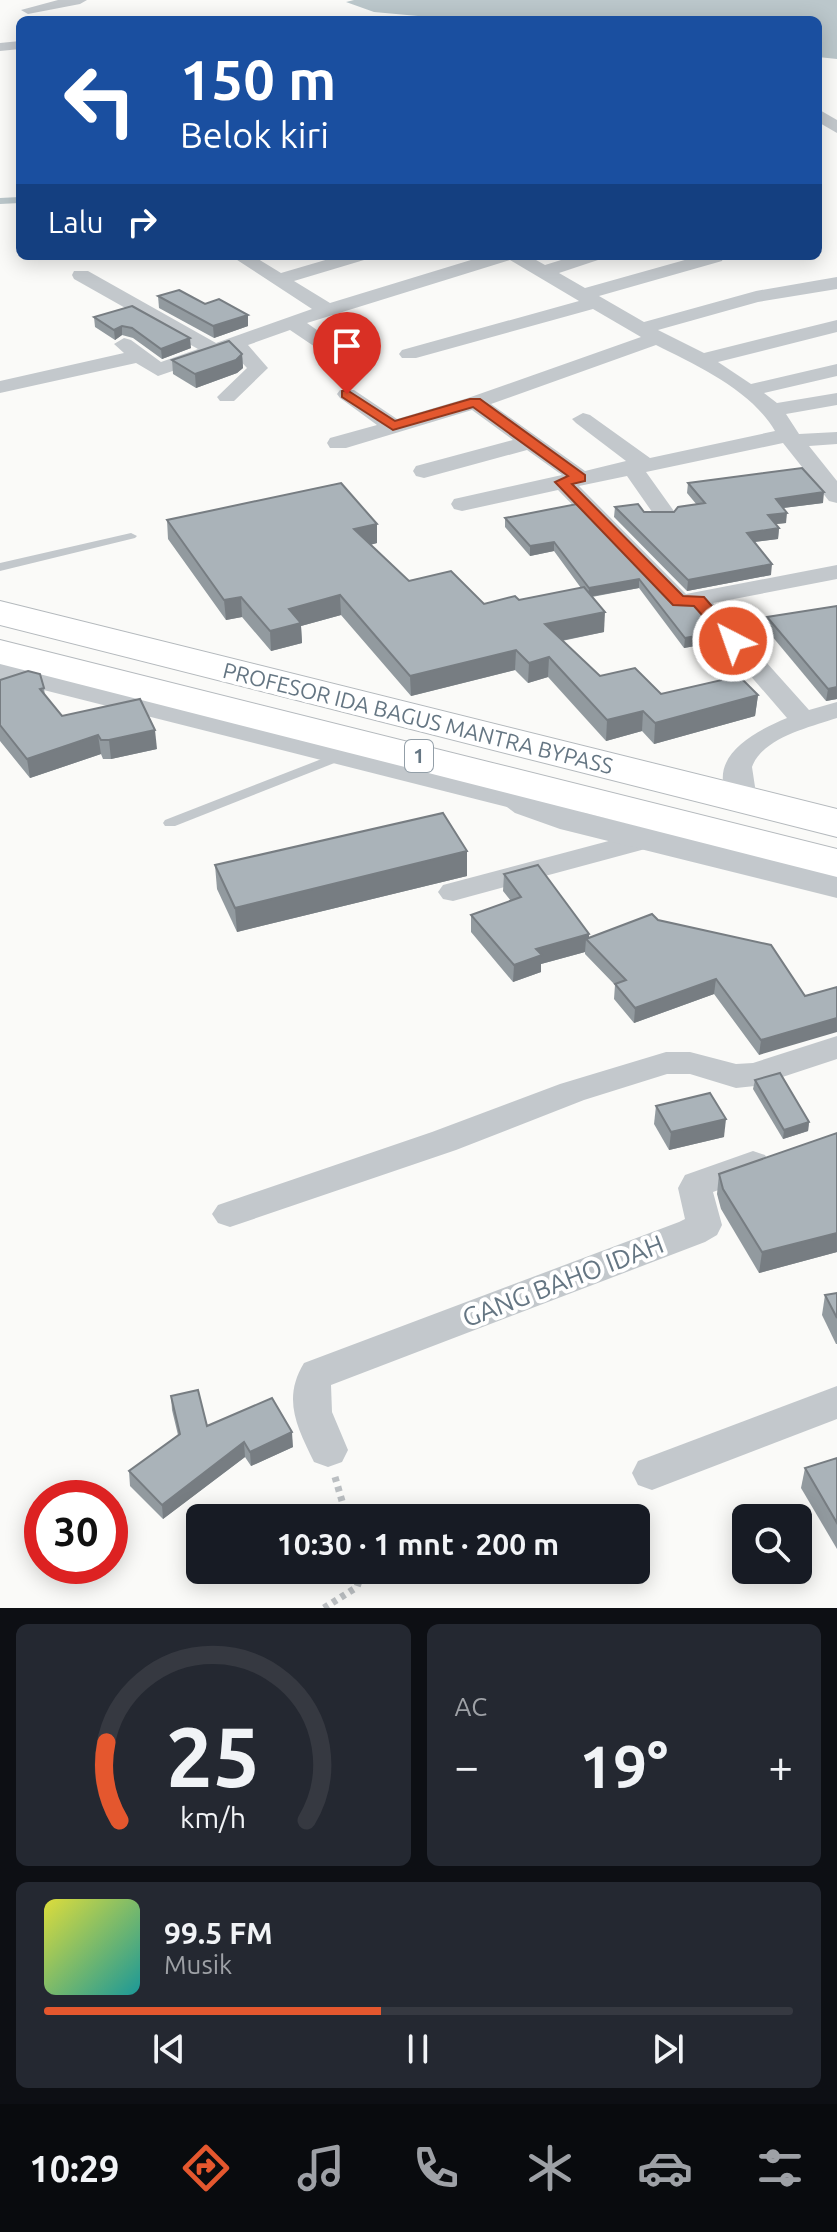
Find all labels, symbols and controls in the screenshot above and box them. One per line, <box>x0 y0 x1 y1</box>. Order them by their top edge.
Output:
icon: left <box>48 48 152 152</box>
text: 150 m <box>180 48 336 111</box>
text: Belok kiri <box>180 114 329 155</box>
icon: right <box>120 200 164 244</box>
text: Lalu <box>48 205 104 239</box>
pin <box>313 312 381 394</box>
icon: arrive <box>325 324 369 368</box>
position arrow <box>691 599 775 683</box>
street label: PROFESOR IDA BAGUS MANTRA BYPASS <box>221 657 616 778</box>
road number: 1 <box>405 740 433 772</box>
street label: GANG BAHO IDAH <box>458 1229 668 1332</box>
speed limit sign: 30 <box>24 1480 128 1584</box>
map controls <box>732 1504 812 1584</box>
button: search <box>732 1504 812 1584</box>
text: 10:30 · 1 mnt · 200 m <box>277 1527 559 1561</box>
text: AC <box>455 1692 487 1721</box>
text: 25 <box>166 1709 260 1803</box>
text: 19° <box>579 1732 668 1799</box>
text: − <box>455 1741 479 1790</box>
text: + <box>768 1741 793 1790</box>
text: km/h <box>180 1801 246 1833</box>
text: 99.5 FM <box>164 1916 273 1950</box>
text: Musik <box>164 1950 232 1979</box>
icon: previous <box>147 2027 191 2071</box>
icon: pause <box>396 2027 440 2071</box>
icon: next <box>646 2027 690 2071</box>
icon: directions <box>178 2140 234 2196</box>
icon: music <box>293 2140 349 2196</box>
icon: phone <box>408 2140 464 2196</box>
icon: climate <box>522 2140 578 2196</box>
icon: car <box>637 2140 693 2196</box>
icon: filters <box>752 2140 808 2196</box>
text: 10:29 <box>29 2148 119 2189</box>

